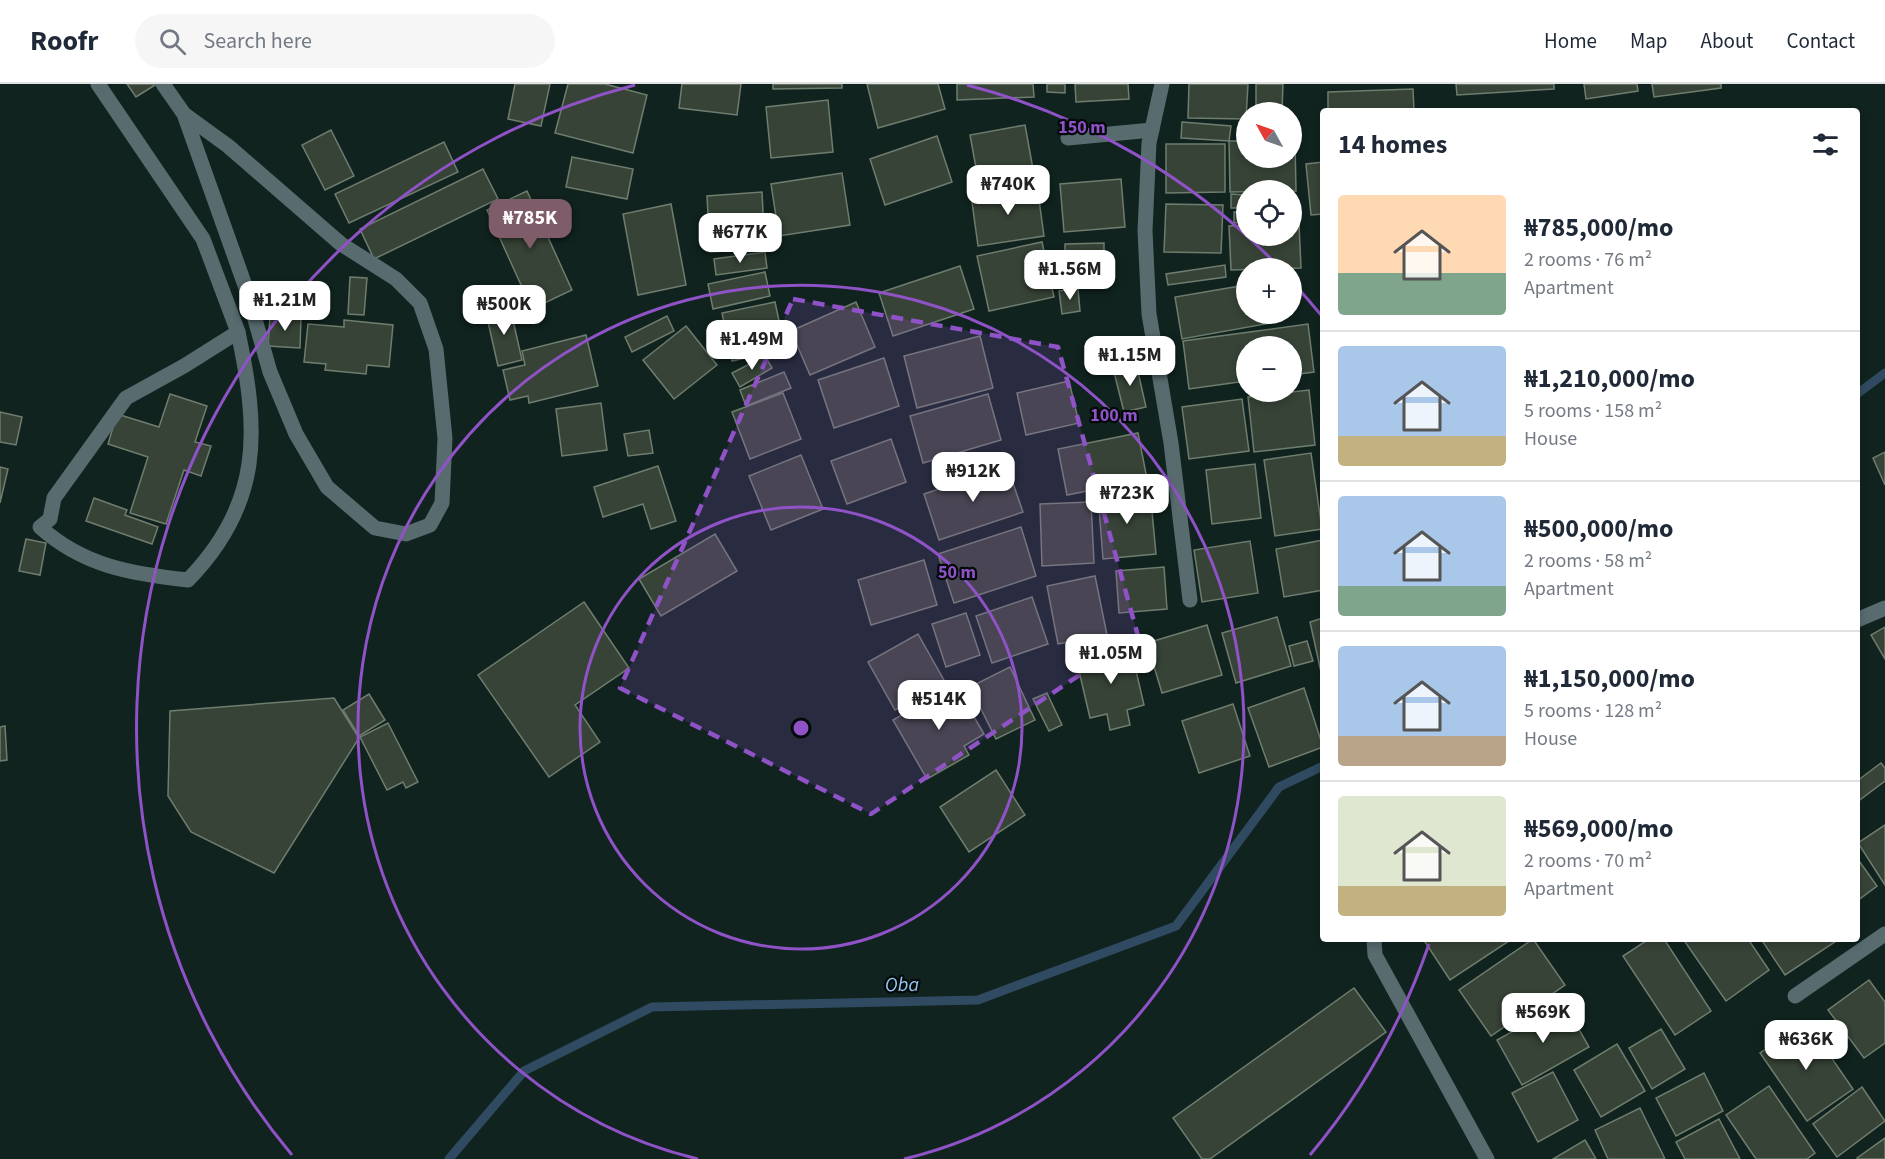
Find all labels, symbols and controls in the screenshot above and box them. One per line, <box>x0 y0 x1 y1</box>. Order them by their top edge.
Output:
search box <box>135 14 555 68</box>
text: Roofr <box>30 21 99 61</box>
icon: search <box>156 25 189 58</box>
text: Search here <box>204 25 312 57</box>
text: Home <box>1544 26 1597 56</box>
text: Map <box>1630 26 1668 56</box>
text: About <box>1701 26 1753 56</box>
text: Contact <box>1786 26 1855 56</box>
north arrow <box>1236 102 1302 168</box>
map controls <box>1236 102 1302 402</box>
text: 150 m <box>1058 115 1106 140</box>
text: 14 homes <box>1338 126 1447 163</box>
icon: filters <box>1809 128 1842 161</box>
pin: ₦740K <box>966 165 1050 216</box>
text: ₦740K <box>981 170 1035 198</box>
button: locate <box>1236 180 1302 246</box>
pin: ₦785K <box>488 199 572 250</box>
text: ₦785K <box>503 204 557 232</box>
text: ₦785,000/mo <box>1524 209 1673 246</box>
pin: ₦677K <box>698 213 782 264</box>
text: ₦677K <box>713 218 767 246</box>
icon: home <box>1386 219 1458 291</box>
text: 2 rooms · 76 m² <box>1524 246 1652 274</box>
pin: ₦1.56M <box>1021 250 1119 301</box>
text: ₦1.56M <box>1038 255 1102 283</box>
button: + <box>1236 258 1302 324</box>
text: Apartment <box>1524 274 1614 302</box>
pin: ₦1.21M <box>236 281 334 332</box>
pin: ₦500K <box>462 285 546 336</box>
text: ₦1.21M <box>253 286 317 314</box>
text: ₦500K <box>477 290 531 318</box>
pin: ₦1.49M <box>703 320 801 371</box>
text: ₦1.49M <box>720 325 784 353</box>
pin: ₦1.15M <box>1081 336 1179 387</box>
button: − <box>1236 336 1302 402</box>
text: ₦1.15M <box>1098 341 1162 369</box>
text: ₦1,210,000/mo <box>1524 360 1695 397</box>
icon: home <box>1386 370 1458 442</box>
text: 5 rooms · 158 m² <box>1524 397 1662 425</box>
text: 100 m <box>1090 403 1138 428</box>
text: House <box>1524 425 1577 453</box>
pin: ₦912K <box>931 452 1015 503</box>
text: ₦912K <box>946 457 1000 485</box>
pin: ₦723K <box>1085 474 1169 525</box>
text: ₦723K <box>1100 479 1154 507</box>
text: ₦500,000/mo <box>1524 510 1673 547</box>
icon: home <box>1386 520 1458 592</box>
text: 2 rooms · 58 m² <box>1524 547 1652 575</box>
text: 50 m <box>938 560 976 585</box>
text: Apartment <box>1524 575 1614 603</box>
pin: ₦1.05M <box>1062 634 1160 685</box>
text: ₦1.05M <box>1079 639 1143 667</box>
text: ₦1,150,000/mo <box>1524 660 1695 697</box>
icon: home <box>1386 670 1458 742</box>
pin: ₦514K <box>897 680 981 731</box>
text: ₦514K <box>912 685 966 713</box>
text: 5 rooms · 128 m² <box>1524 697 1662 725</box>
centre of rings <box>791 718 811 738</box>
text: House <box>1524 725 1577 753</box>
text: ₦569,000/mo <box>1524 810 1673 847</box>
icon: home <box>1386 820 1458 892</box>
text: 2 rooms · 70 m² <box>1524 847 1652 875</box>
text: Apartment <box>1524 875 1614 903</box>
water label: Oba <box>885 971 920 999</box>
pin: ₦569K <box>1501 993 1585 1044</box>
text: ₦569K <box>1516 998 1570 1026</box>
pin: ₦636K <box>1764 1020 1848 1071</box>
text: ₦636K <box>1779 1025 1833 1053</box>

